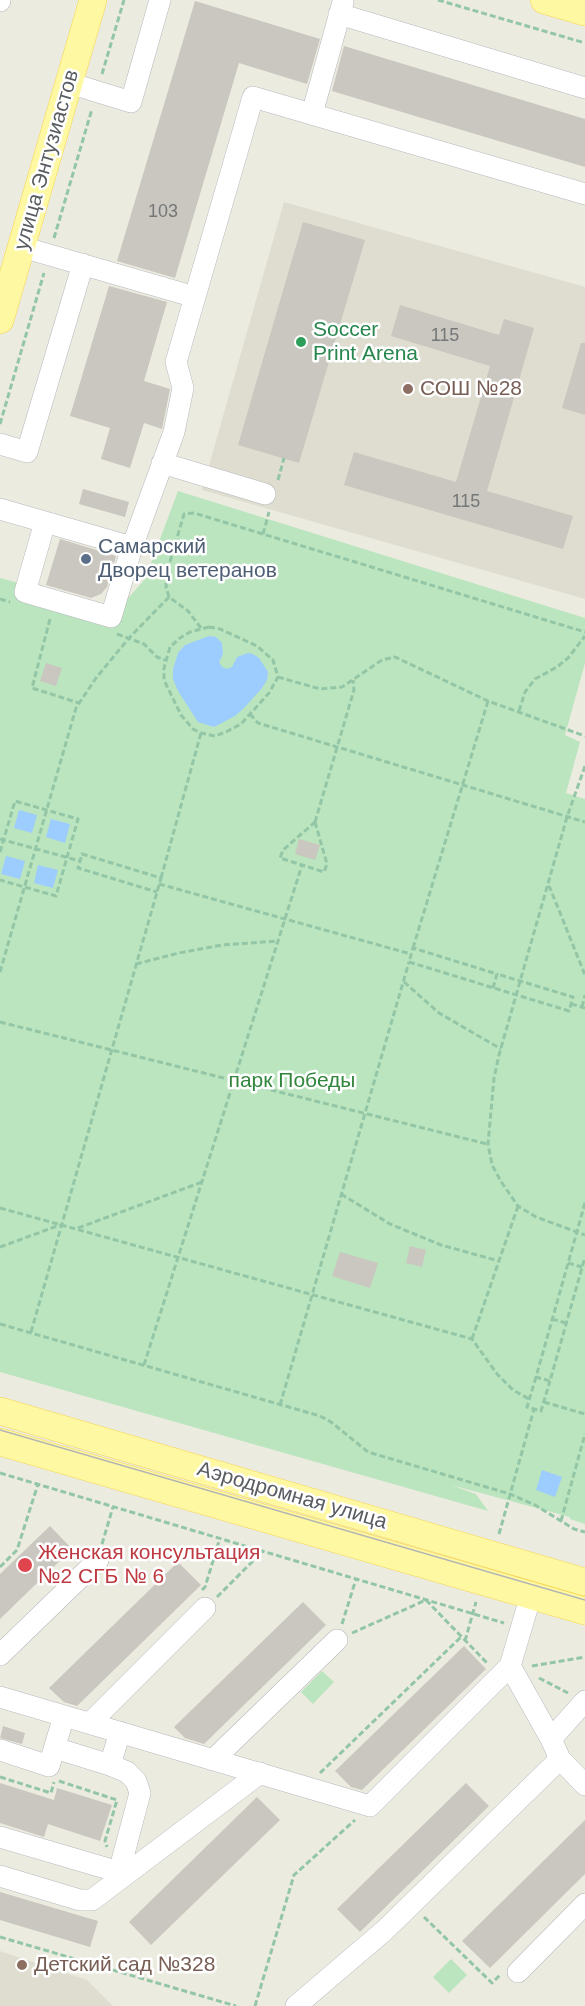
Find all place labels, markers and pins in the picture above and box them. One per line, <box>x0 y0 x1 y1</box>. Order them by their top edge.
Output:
place label: Soccer Print Arena <box>313 317 418 367</box>
marker: Soccer Print Arena <box>294 335 308 349</box>
place label: СОШ №28 <box>420 376 522 402</box>
marker: СОШ №28 <box>401 382 415 396</box>
place label: Самарский Дворец ветеранов <box>98 534 277 584</box>
marker: Самарский Дворец ветеранов <box>79 552 93 566</box>
place label: Женская консультация №2 СГБ № 6 <box>38 1540 260 1590</box>
marker: Женская консультация №2 СГБ № 6 <box>16 1556 34 1574</box>
place label: Детский сад №328 <box>34 1952 215 1978</box>
marker: Детский сад №328 <box>15 1958 29 1972</box>

